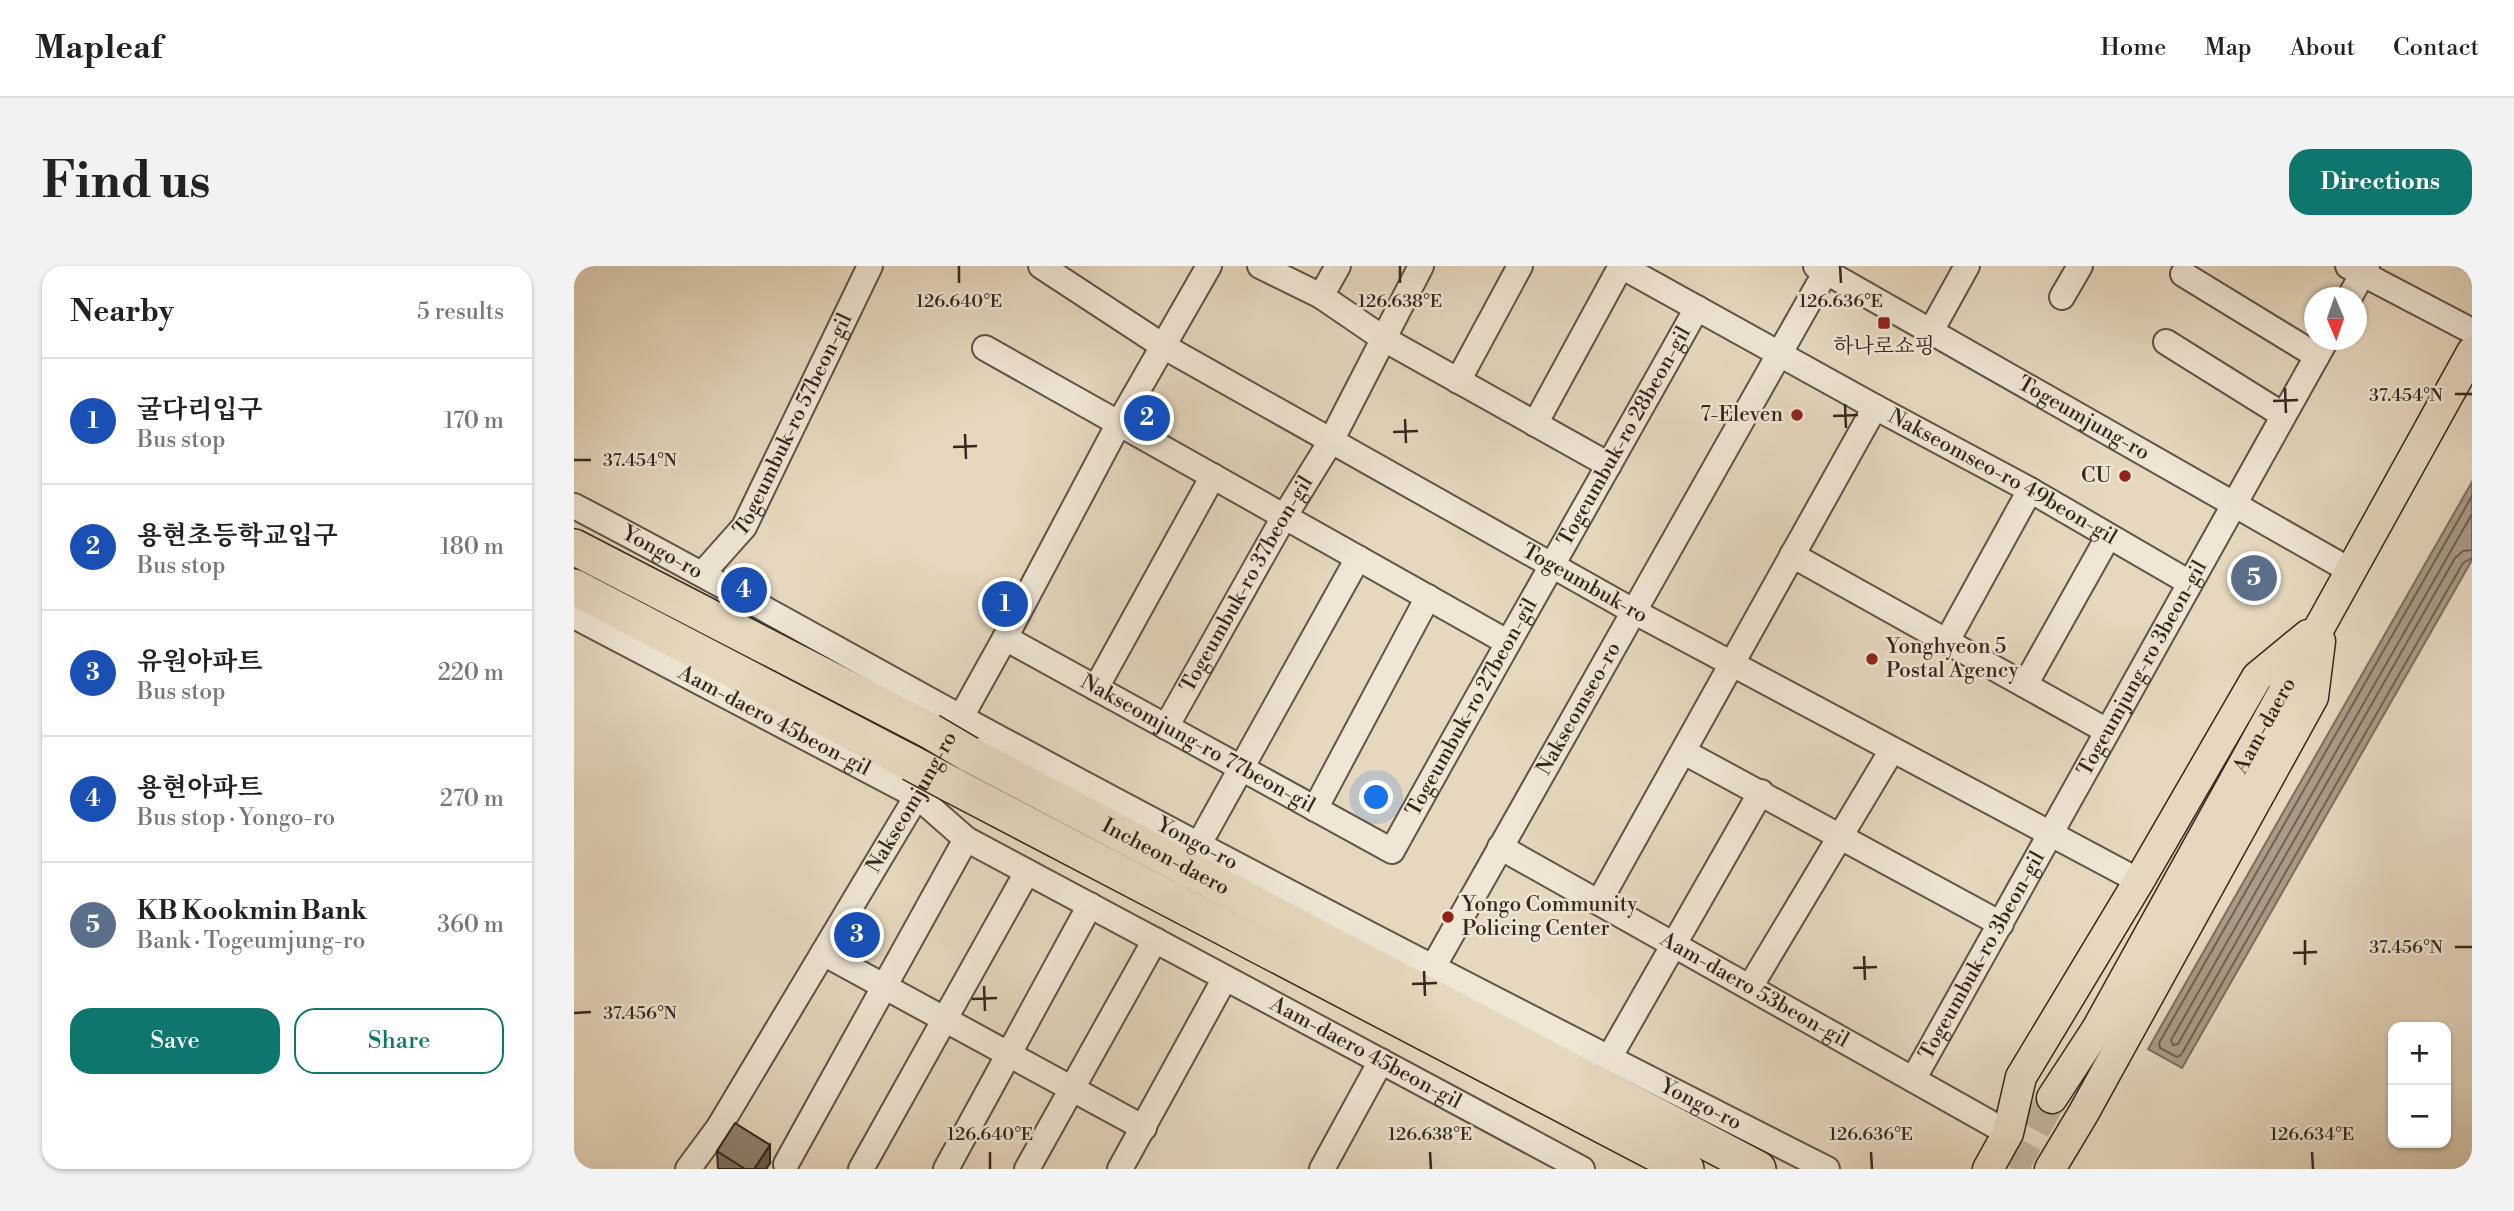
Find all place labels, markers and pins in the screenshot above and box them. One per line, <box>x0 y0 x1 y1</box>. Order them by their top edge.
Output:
marker: 하나로쇼핑 <box>1876 315 1892 331</box>
place label: 하나로쇼핑 <box>1833 334 1935 360</box>
pin: 2 <box>1124 392 1170 444</box>
place label: 7-Eleven <box>1700 402 1783 428</box>
marker: 7-Eleven <box>1789 407 1805 423</box>
place label: CU <box>2081 463 2112 489</box>
marker: CU <box>2117 468 2133 484</box>
pin: 5 <box>2231 552 2277 604</box>
pin: 4 <box>721 564 767 616</box>
pin: 1 <box>982 578 1028 630</box>
place label: Yonghyeon 5 Postal Agency <box>1885 634 2019 684</box>
marker: Yonghyeon 5 Postal Agency <box>1864 651 1880 667</box>
place label: Yongo Community Policing Center <box>1461 892 1638 942</box>
pin: 3 <box>834 909 880 961</box>
marker: Yongo Community Policing Center <box>1440 909 1456 925</box>

